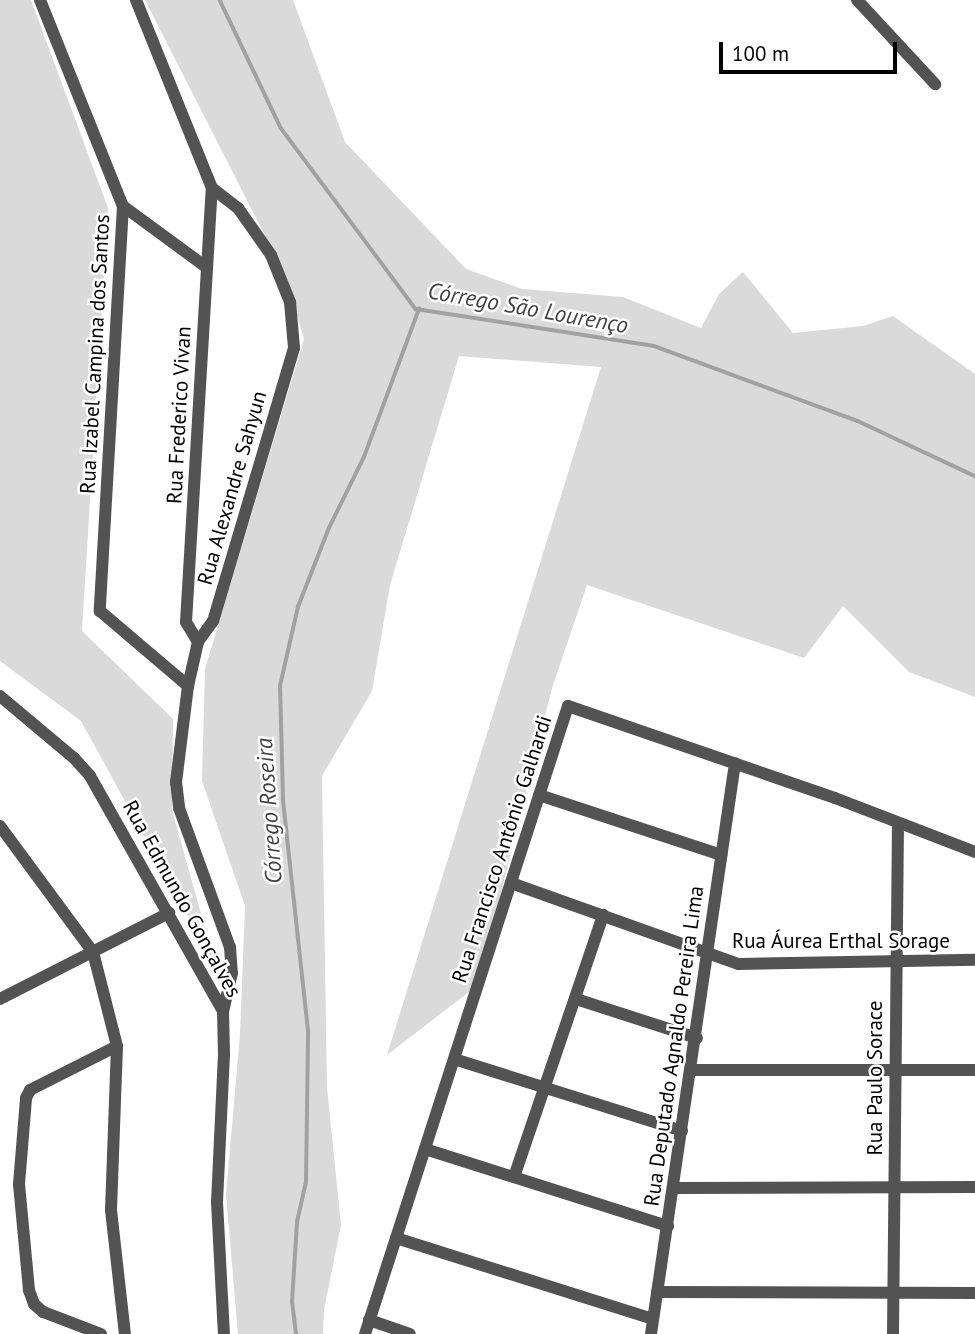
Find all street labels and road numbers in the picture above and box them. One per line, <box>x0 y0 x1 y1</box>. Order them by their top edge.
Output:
street label: Rua Izabel Campina dos Santos <box>75 214 115 494</box>
street label: Rua Frederico Vivan <box>162 325 196 505</box>
street label: Rua Alexandre Sahyun <box>192 388 272 588</box>
street label: Rua Francisco Antônio Galhardi <box>447 712 557 986</box>
street label: Rua Edmundo Gonçalves <box>117 796 247 1002</box>
street label: Rua Deputado Agnaldo Pereira Lima <box>639 884 709 1208</box>
street label: Rua Áurea Erthal Sorage <box>732 928 950 954</box>
street label: Rua Paulo Sorace <box>862 1001 888 1155</box>

